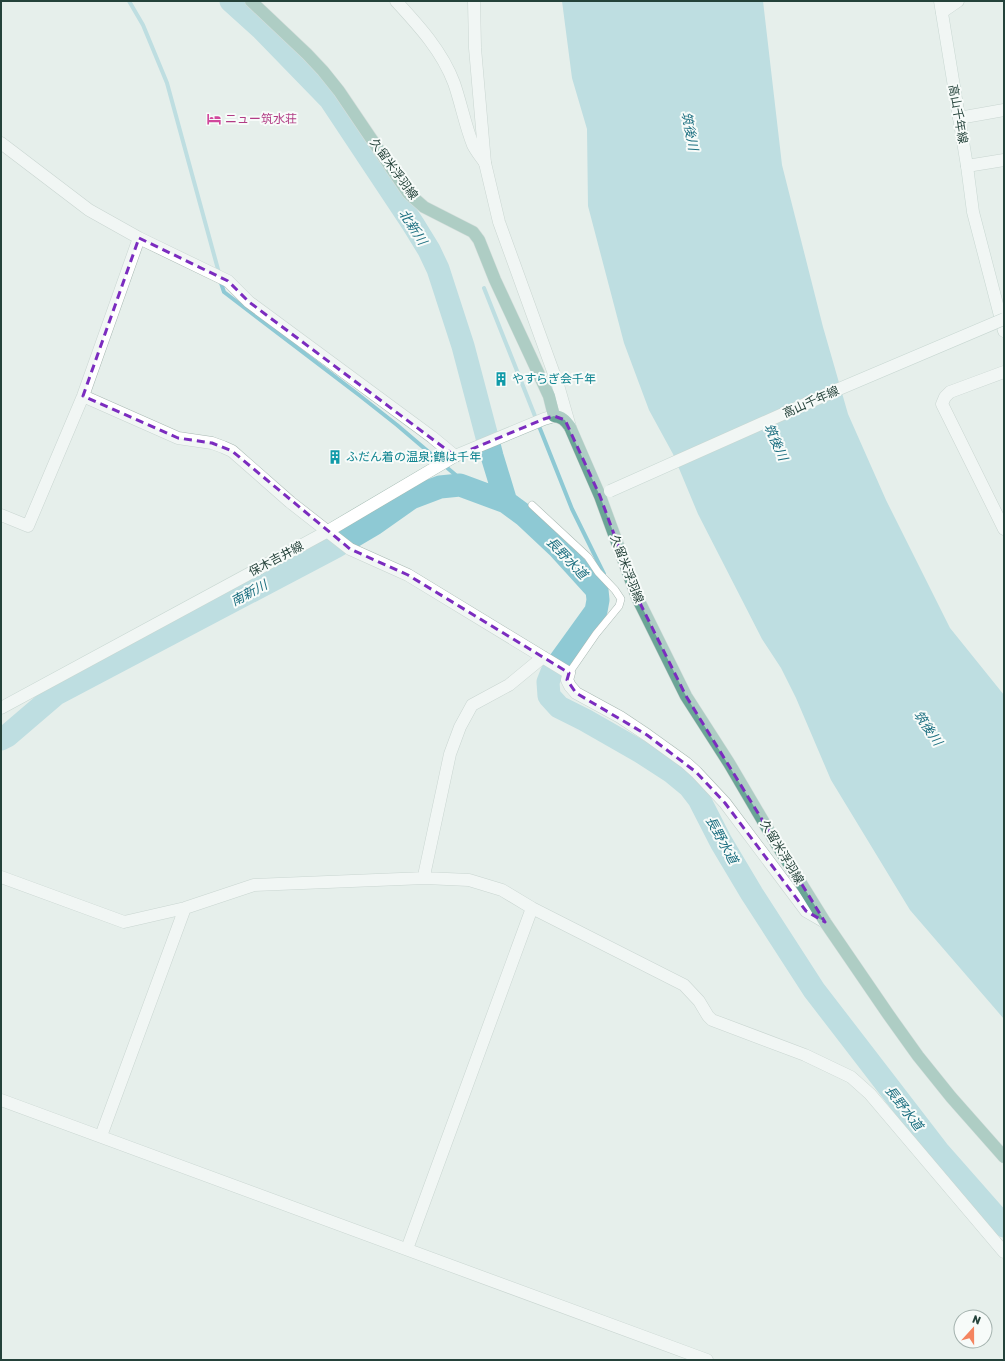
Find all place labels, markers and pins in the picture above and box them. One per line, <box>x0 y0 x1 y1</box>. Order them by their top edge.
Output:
hotel icon: ニュー筑水荘 <box>206 111 222 127</box>
place label: ニュー筑水荘 <box>225 112 297 126</box>
building icon: やすらぎ会千年 <box>493 371 509 387</box>
place label: やすらぎ会千年 <box>512 372 596 386</box>
building icon: ふだん着の温泉;鶴は千年 <box>327 449 343 465</box>
place label: ふだん着の温泉;鶴は千年 <box>346 450 481 464</box>

